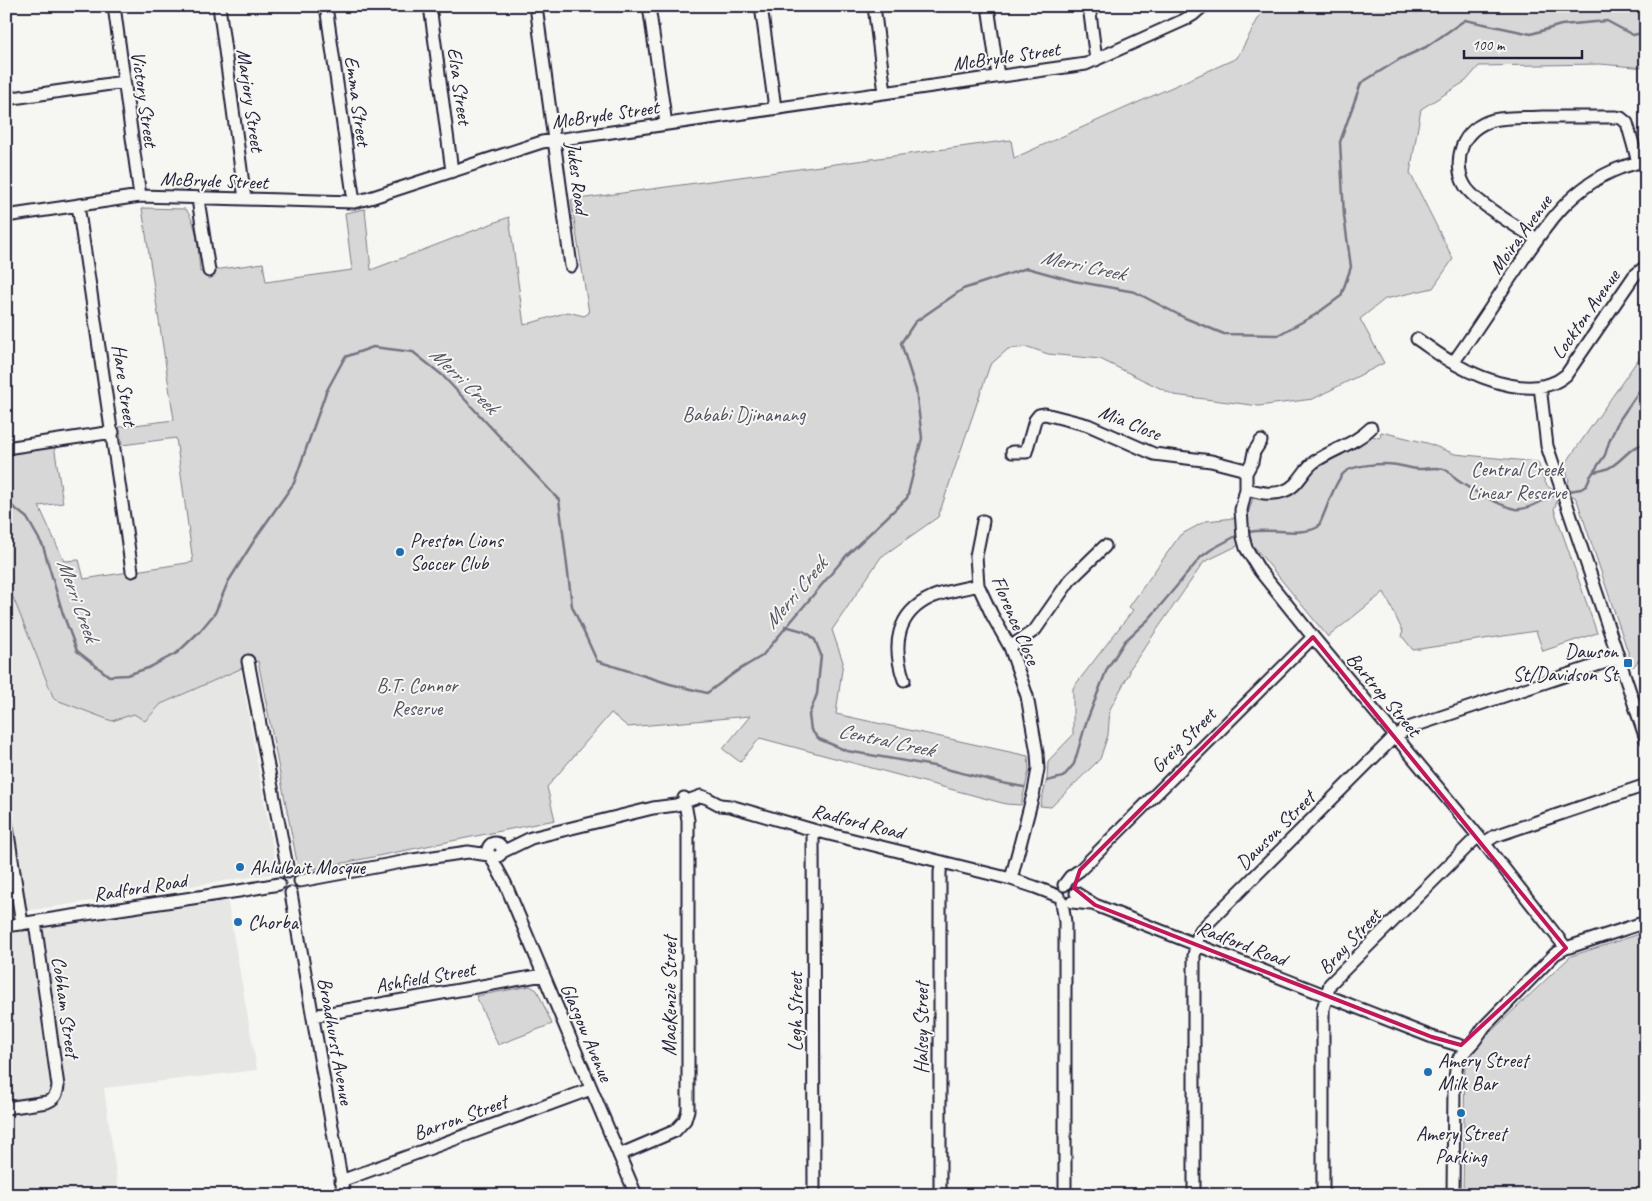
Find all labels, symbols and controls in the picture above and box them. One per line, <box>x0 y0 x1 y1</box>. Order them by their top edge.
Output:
scale bar <box>1464 28 1582 60</box>
street label: McBryde Street <box>951 36 1063 76</box>
text: 100 m <box>1472 36 1506 55</box>
street label: Elsa Street <box>442 46 478 129</box>
street label: Marjory Street <box>231 47 270 155</box>
street label: Victory Street <box>125 50 164 151</box>
street label: Emma Street <box>339 54 377 150</box>
street label: McBryde Street <box>550 94 662 134</box>
street label: Jukes Road <box>561 140 595 219</box>
street label: McBryde Street <box>160 166 271 195</box>
street label: Moira Avenue <box>1483 189 1558 279</box>
water label: Merri Creek <box>1039 243 1131 287</box>
street label: Lockton Avenue <box>1545 263 1626 364</box>
water label: Merri Creek <box>424 341 506 421</box>
street label: Hare Street <box>106 343 143 430</box>
street label: Mia Close <box>1095 399 1166 447</box>
park label: Bababi Djinanang <box>683 402 806 427</box>
park label: Central Creek Linear Reserve <box>1468 457 1568 505</box>
place label: Preston Lions Soccer Club <box>410 528 505 576</box>
marker: Preston Lions Soccer Club <box>394 546 406 558</box>
water label: Merri Creek <box>758 550 834 634</box>
water label: Merri Creek <box>51 556 106 648</box>
street label: Florence Close <box>986 572 1046 670</box>
place label: Dawson St/Davidson St <box>1512 639 1620 687</box>
street label: Bartrop Street <box>1341 647 1428 744</box>
marker: Dawson St/Davidson St <box>1622 657 1634 669</box>
park label: B.T. Connor Reserve <box>376 673 459 721</box>
street label: Greig Street <box>1145 701 1223 778</box>
water label: Central Creek <box>836 717 940 764</box>
street label: Dawson Street <box>1231 783 1323 875</box>
street label: Radford Road <box>809 798 910 846</box>
place label: Ahlulbait Mosque <box>250 855 367 880</box>
marker: Ahlulbait Mosque <box>234 861 246 873</box>
street label: Radford Road <box>92 867 192 907</box>
street label: Bray Street <box>1313 901 1388 980</box>
place label: Chorba <box>248 910 300 935</box>
street label: Radford Road <box>1193 915 1293 973</box>
marker: Chorba <box>232 916 244 928</box>
street label: MacKenzie Street <box>657 933 682 1056</box>
street label: Cobham Street <box>46 955 85 1063</box>
street label: Ashfield Street <box>373 956 479 999</box>
street label: Legh Street <box>783 970 808 1052</box>
street label: Broadhurst Avenue <box>312 976 359 1108</box>
street label: Glasgow Avenue <box>555 979 619 1086</box>
street label: Halsey Street <box>909 979 934 1074</box>
place label: Amery Street Milk Bar <box>1438 1048 1532 1096</box>
marker: Amery Street Milk Bar <box>1422 1066 1434 1078</box>
street label: Barron Street <box>410 1088 514 1146</box>
marker: Amery Street Parking <box>1455 1107 1467 1119</box>
place label: Amery Street Parking <box>1416 1121 1509 1169</box>

